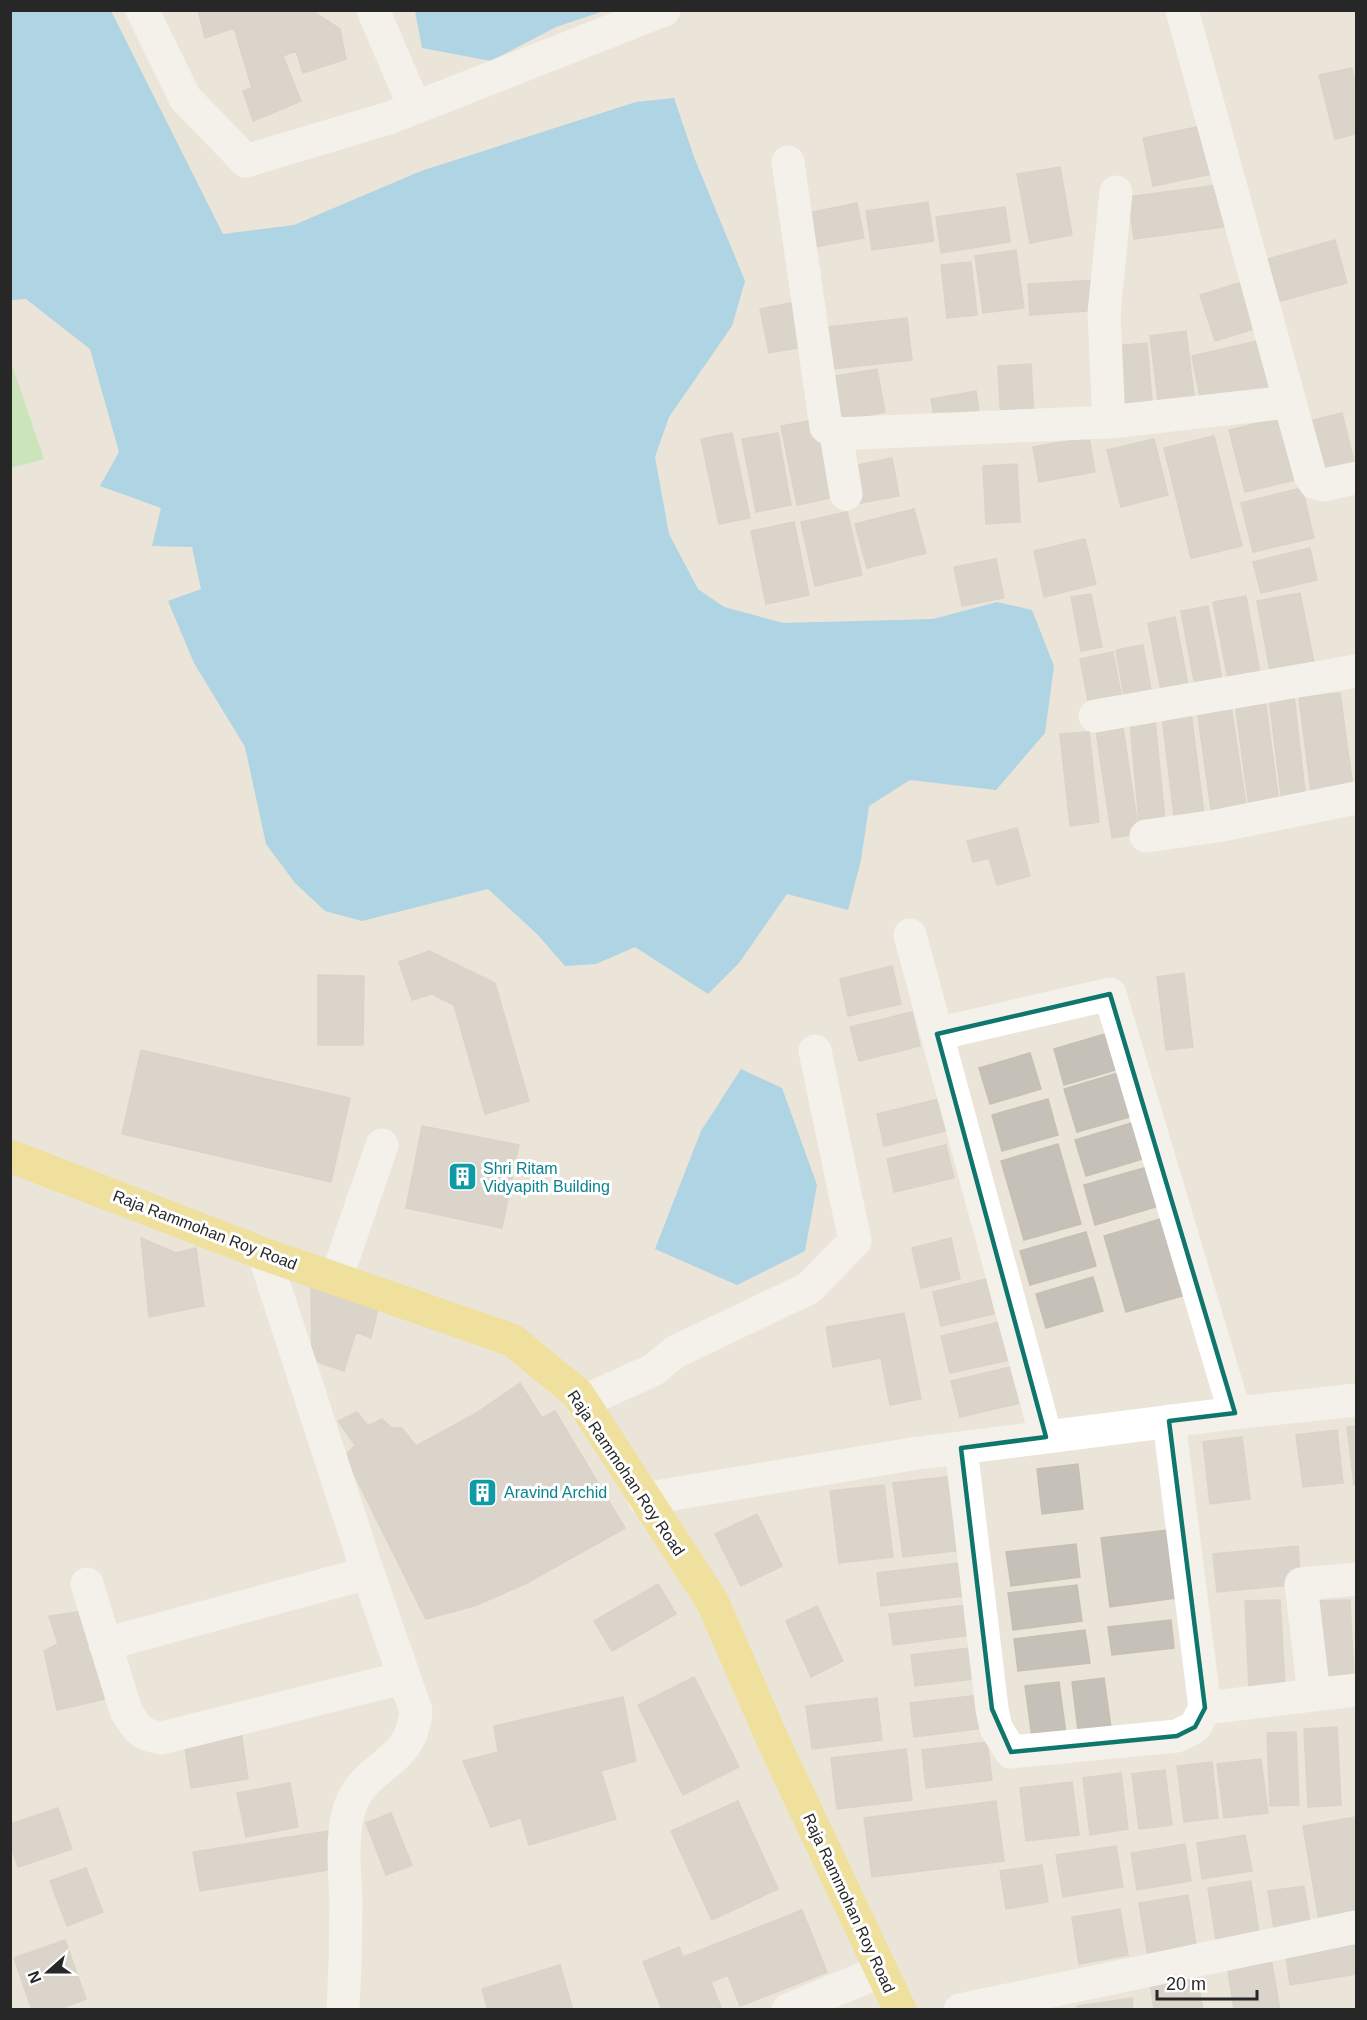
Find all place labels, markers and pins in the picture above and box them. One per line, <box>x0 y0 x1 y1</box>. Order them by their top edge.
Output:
place label: Shri Ritam Vidyapith Building <box>483 1160 610 1195</box>
building icon: Shri Ritam Vidyapith Building <box>446 1161 478 1193</box>
building icon: Aravind Archid <box>467 1476 499 1508</box>
place label: Aravind Archid <box>504 1484 607 1501</box>

